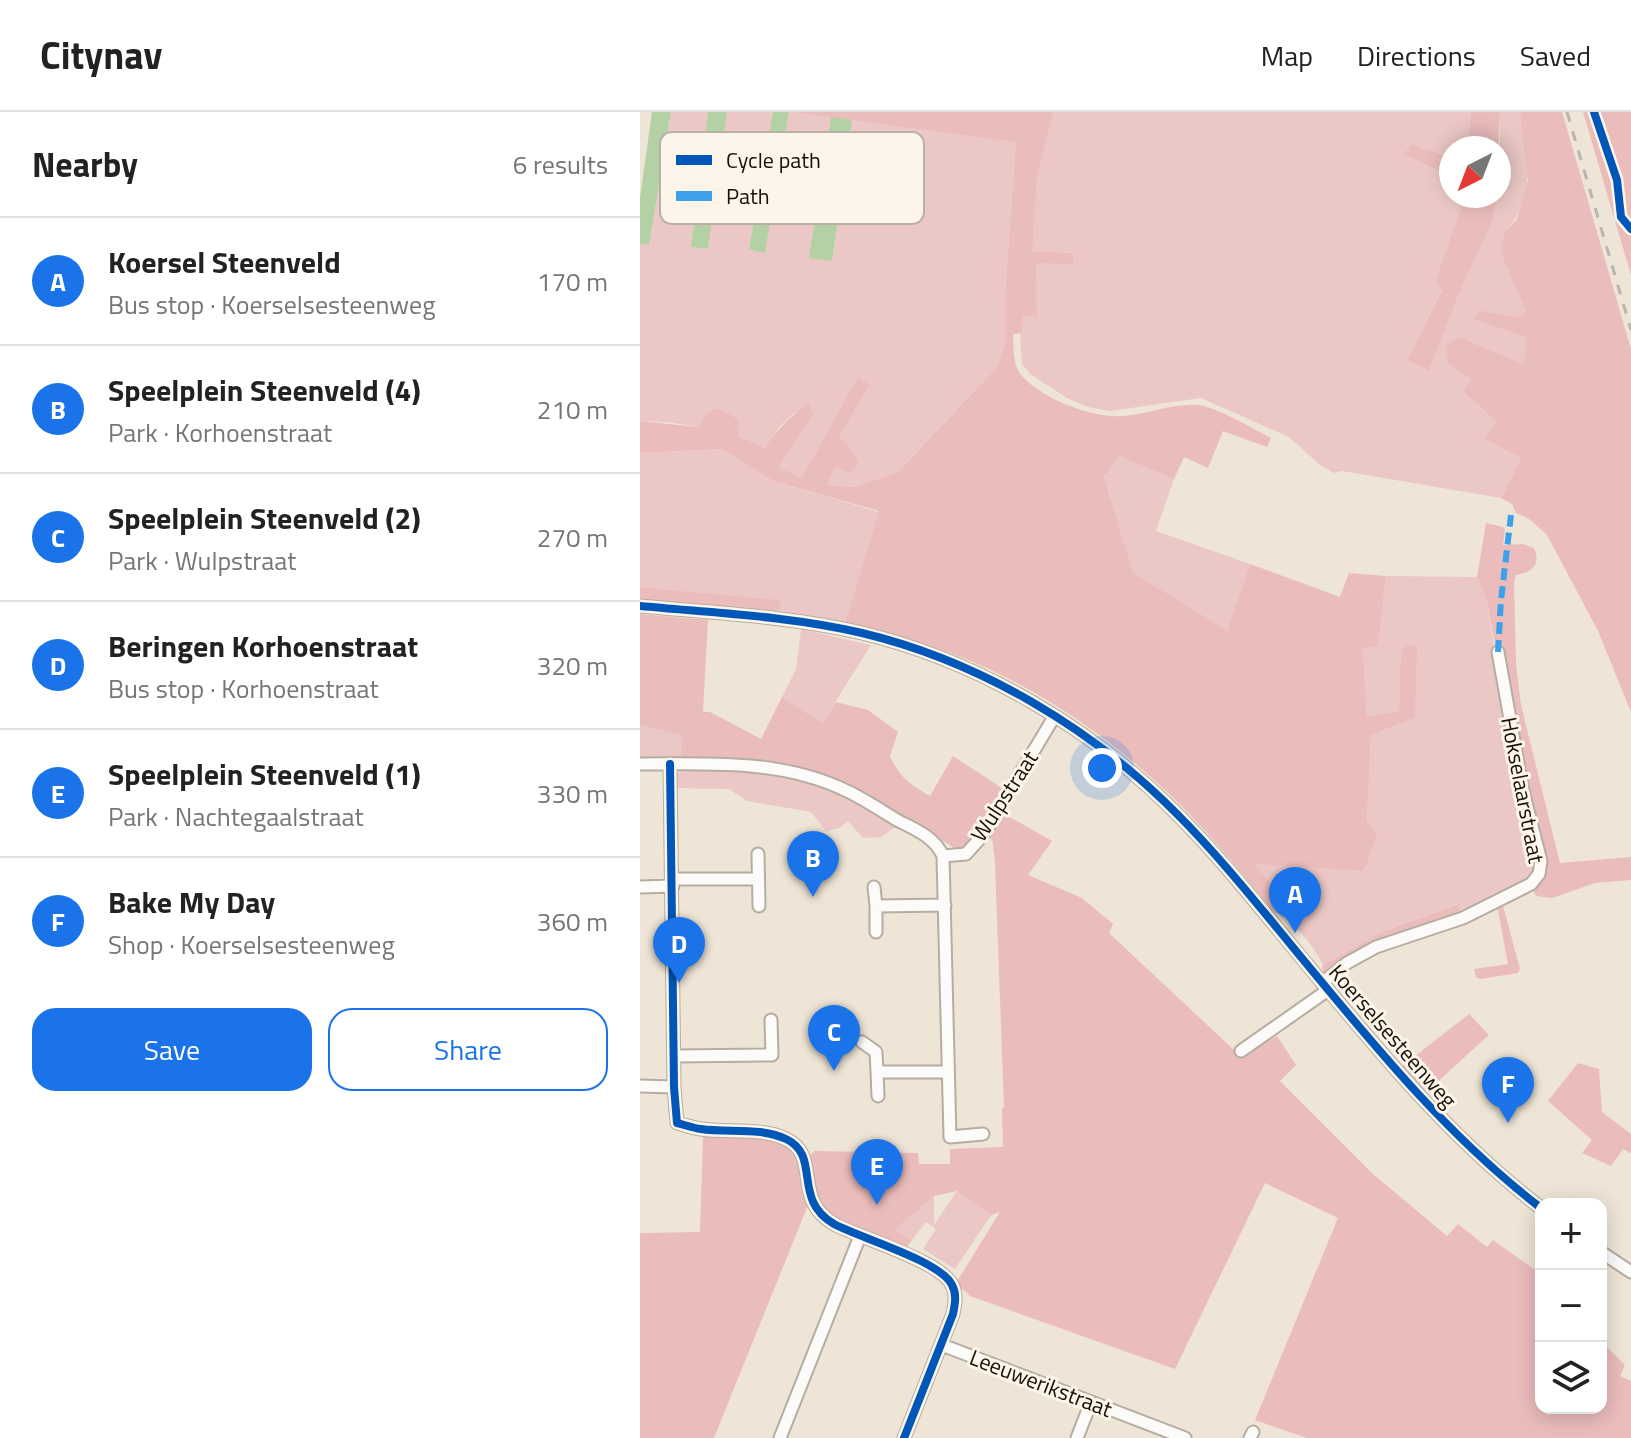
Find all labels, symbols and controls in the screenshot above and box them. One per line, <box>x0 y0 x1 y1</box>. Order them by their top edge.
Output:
text: Citynav <box>40 26 162 84</box>
text: Map <box>1261 34 1313 77</box>
text: Directions <box>1357 34 1476 77</box>
text: Saved <box>1520 34 1591 77</box>
legend <box>660 132 924 224</box>
north arrow <box>1439 136 1511 208</box>
text: Nearby <box>32 138 138 190</box>
text: Cycle path <box>726 143 821 177</box>
text: 6 results <box>513 145 608 184</box>
text: Path <box>726 179 770 213</box>
text: Koersel Steenveld <box>108 239 341 285</box>
text: A <box>50 262 66 301</box>
text: 170 m <box>537 262 608 301</box>
text: Bus stop · Koerselsesteenweg <box>108 285 436 324</box>
text: Speelplein Steenveld (4) <box>108 367 421 413</box>
text: B <box>50 390 66 429</box>
text: 210 m <box>537 390 608 429</box>
text: Park · Korhoenstraat <box>108 413 332 452</box>
text: Speelplein Steenveld (2) <box>108 495 421 541</box>
text: C <box>51 518 65 557</box>
text: 270 m <box>537 518 608 557</box>
text: Park · Wulpstraat <box>108 541 296 580</box>
text: Beringen Korhoenstraat <box>108 623 418 669</box>
text: D <box>50 646 66 685</box>
text: 320 m <box>537 646 608 685</box>
text: Bus stop · Korhoenstraat <box>108 669 379 708</box>
street label: Hokselaarstraat <box>1492 714 1554 866</box>
street label: Wulpstraat <box>962 743 1046 848</box>
your location <box>1082 748 1122 788</box>
text: Speelplein Steenveld (1) <box>108 751 421 797</box>
text: E <box>51 774 65 813</box>
text: 330 m <box>537 774 608 813</box>
text: Park · Nachtegaalstraat <box>108 797 364 836</box>
pin: B <box>787 831 839 897</box>
pin: A <box>1269 867 1321 933</box>
text: Bake My Day <box>108 879 275 925</box>
text: F <box>51 902 65 941</box>
text: 360 m <box>537 902 608 941</box>
pin: D <box>653 917 705 983</box>
text: Shop · Koerselsesteenweg <box>108 925 395 964</box>
street label: Koerselsesteenweg <box>1321 956 1465 1116</box>
pin: C <box>808 1005 860 1071</box>
button: Save <box>32 1008 312 1091</box>
button: Share <box>328 1008 608 1091</box>
pin: F <box>1482 1057 1534 1123</box>
pin: E <box>851 1139 903 1205</box>
map controls <box>1535 1198 1607 1414</box>
button: + <box>1535 1198 1607 1270</box>
button: − <box>1535 1270 1607 1342</box>
street label: Leeuwerikstraat <box>965 1340 1118 1426</box>
button: layers <box>1535 1342 1607 1414</box>

